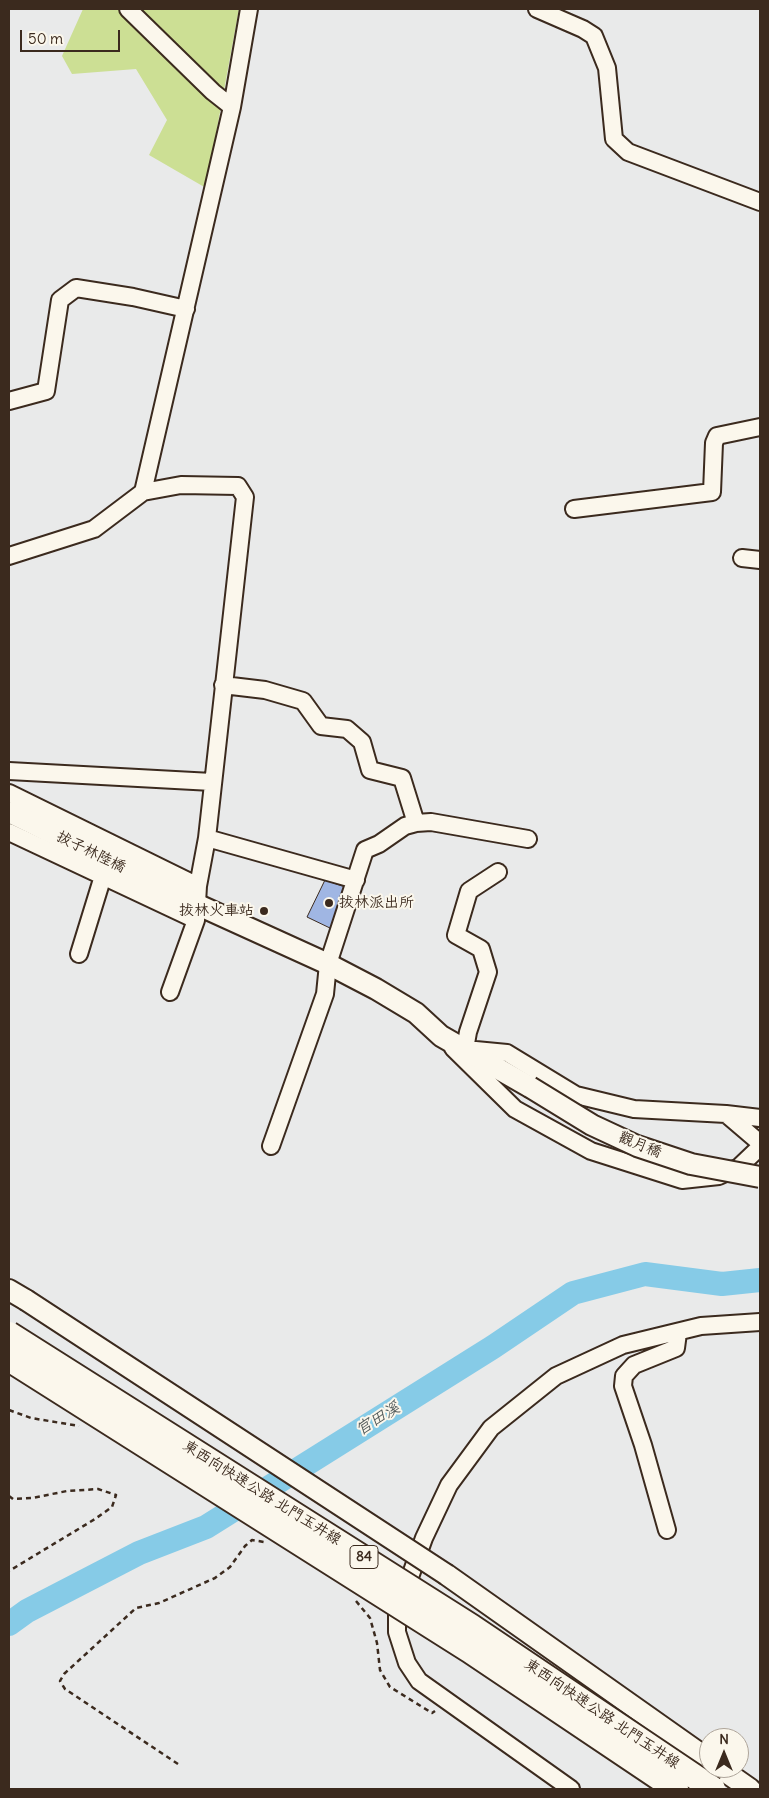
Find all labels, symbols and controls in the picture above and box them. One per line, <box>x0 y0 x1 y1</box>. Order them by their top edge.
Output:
scale bar <box>22 20 122 52</box>
text: 50 m <box>28 29 63 48</box>
street label: 拔子林陸橋 <box>53 827 129 877</box>
place label: 拔林派出所 <box>339 894 414 912</box>
marker: 拔林派出所 <box>323 897 335 909</box>
place label: 拔林火車站 <box>179 902 254 920</box>
marker: 拔林火車站 <box>258 905 270 917</box>
street label: 觀月穚 <box>616 1128 664 1162</box>
water label: 官田溪 <box>353 1398 403 1440</box>
street label: 東西向快速公路 北門玉井線 <box>179 1437 345 1549</box>
road number: 84 <box>350 1545 378 1568</box>
street label: 東西向快速公路 北門玉井線 <box>521 1655 683 1773</box>
north arrow <box>699 1728 749 1778</box>
text: N <box>719 1730 729 1748</box>

